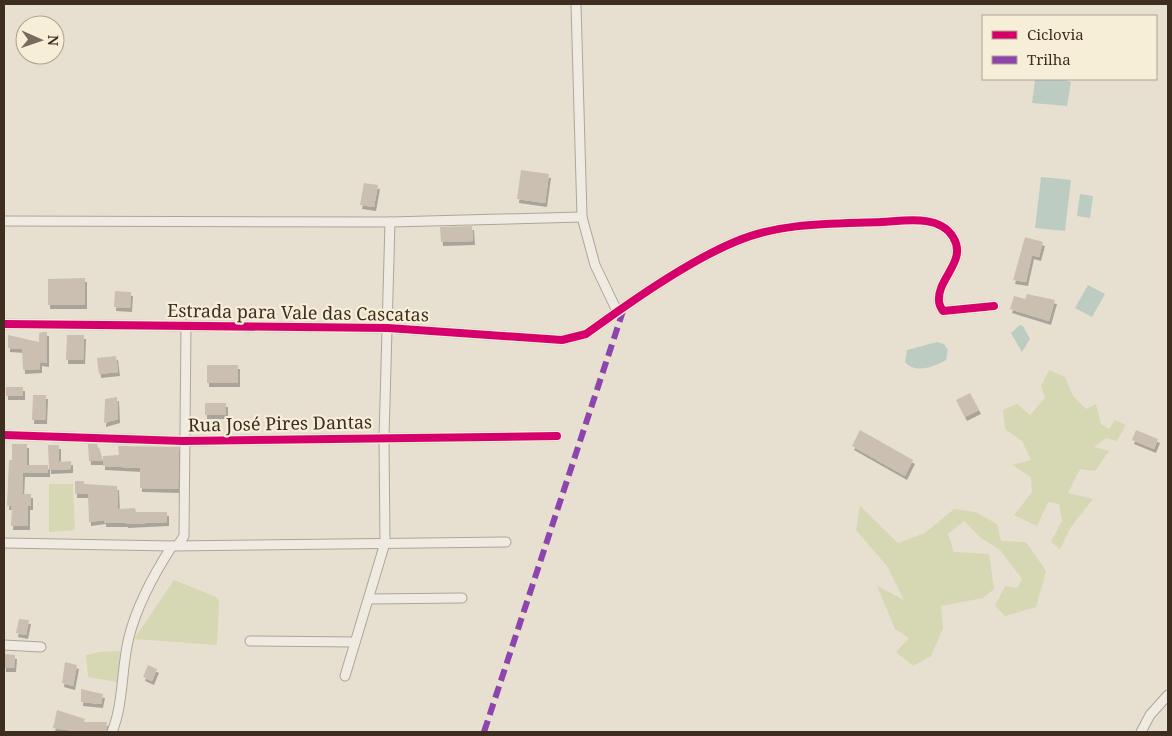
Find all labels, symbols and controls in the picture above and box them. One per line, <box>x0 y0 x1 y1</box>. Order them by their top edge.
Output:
north arrow <box>15 15 65 65</box>
legend <box>982 15 1157 80</box>
text: Ciclovia <box>1027 24 1084 44</box>
text: N <box>44 35 63 46</box>
text: Trilha <box>1027 49 1071 69</box>
street label: Estrada para Vale das Cascatas <box>167 298 429 326</box>
street label: Rua José Pires Dantas <box>188 409 372 437</box>

